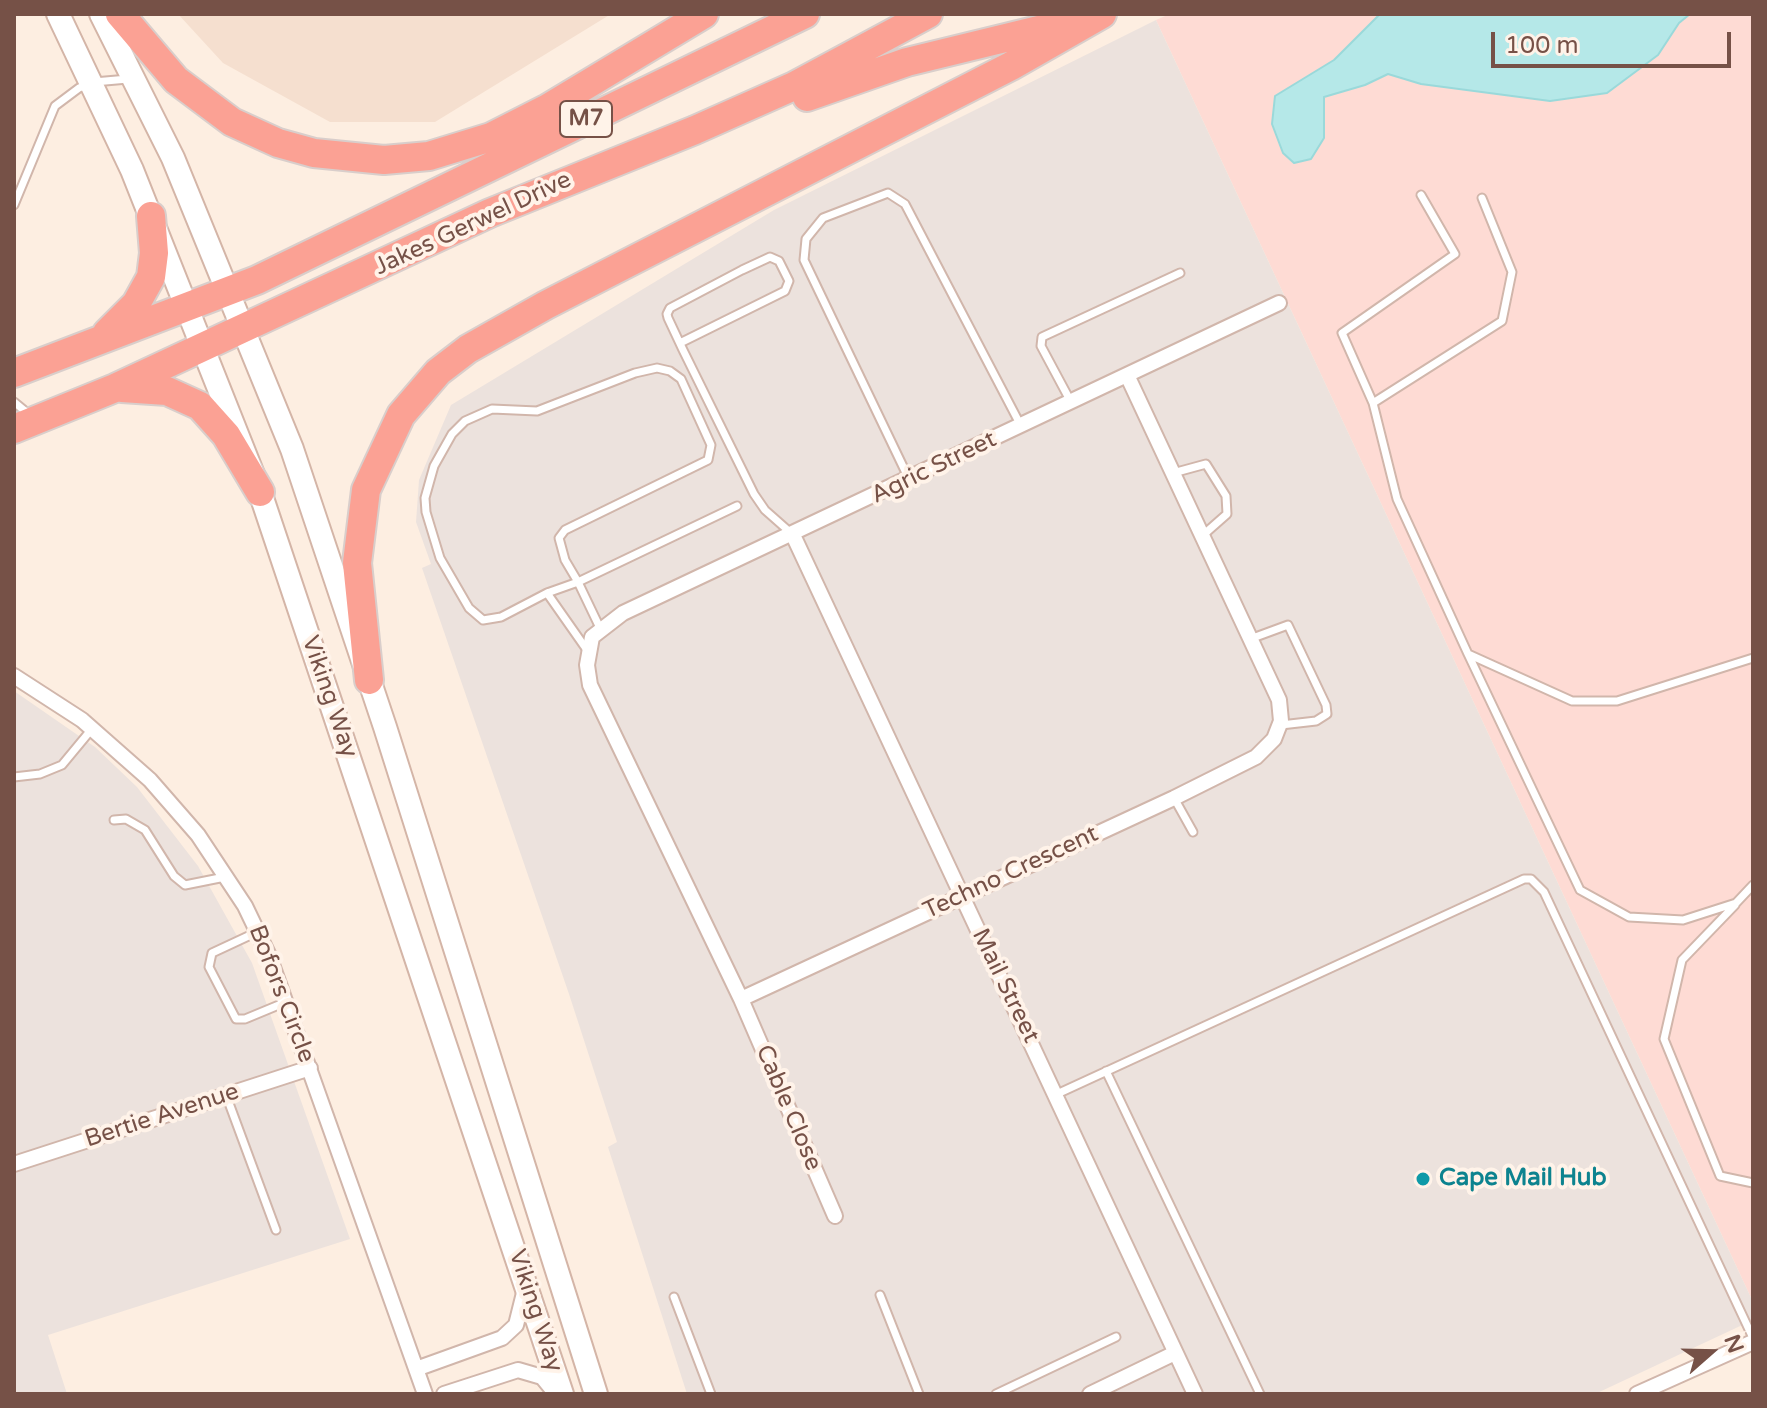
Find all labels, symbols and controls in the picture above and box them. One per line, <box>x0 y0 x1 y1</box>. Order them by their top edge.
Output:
scale bar <box>1495 16 1735 66</box>
text: 100 m <box>1505 31 1579 60</box>
road number: M7 <box>560 101 612 137</box>
street label: Jakes Gerwel Drive <box>370 166 576 282</box>
street label: Agric Street <box>867 425 1001 511</box>
street label: Viking Way <box>295 632 363 762</box>
street label: Techno Crescent <box>919 820 1103 926</box>
street label: Bofors Circle <box>242 921 320 1067</box>
street label: Mail Street <box>965 924 1045 1048</box>
street label: Cable Close <box>749 1041 827 1175</box>
street label: Bertie Avenue <box>81 1078 243 1154</box>
place label: Cape Mail Hub <box>1439 1165 1607 1193</box>
marker: Cape Mail Hub <box>1414 1170 1432 1188</box>
street label: Viking Way <box>502 1246 568 1376</box>
north arrow <box>1671 1312 1751 1392</box>
text: N <box>1718 1331 1749 1357</box>

